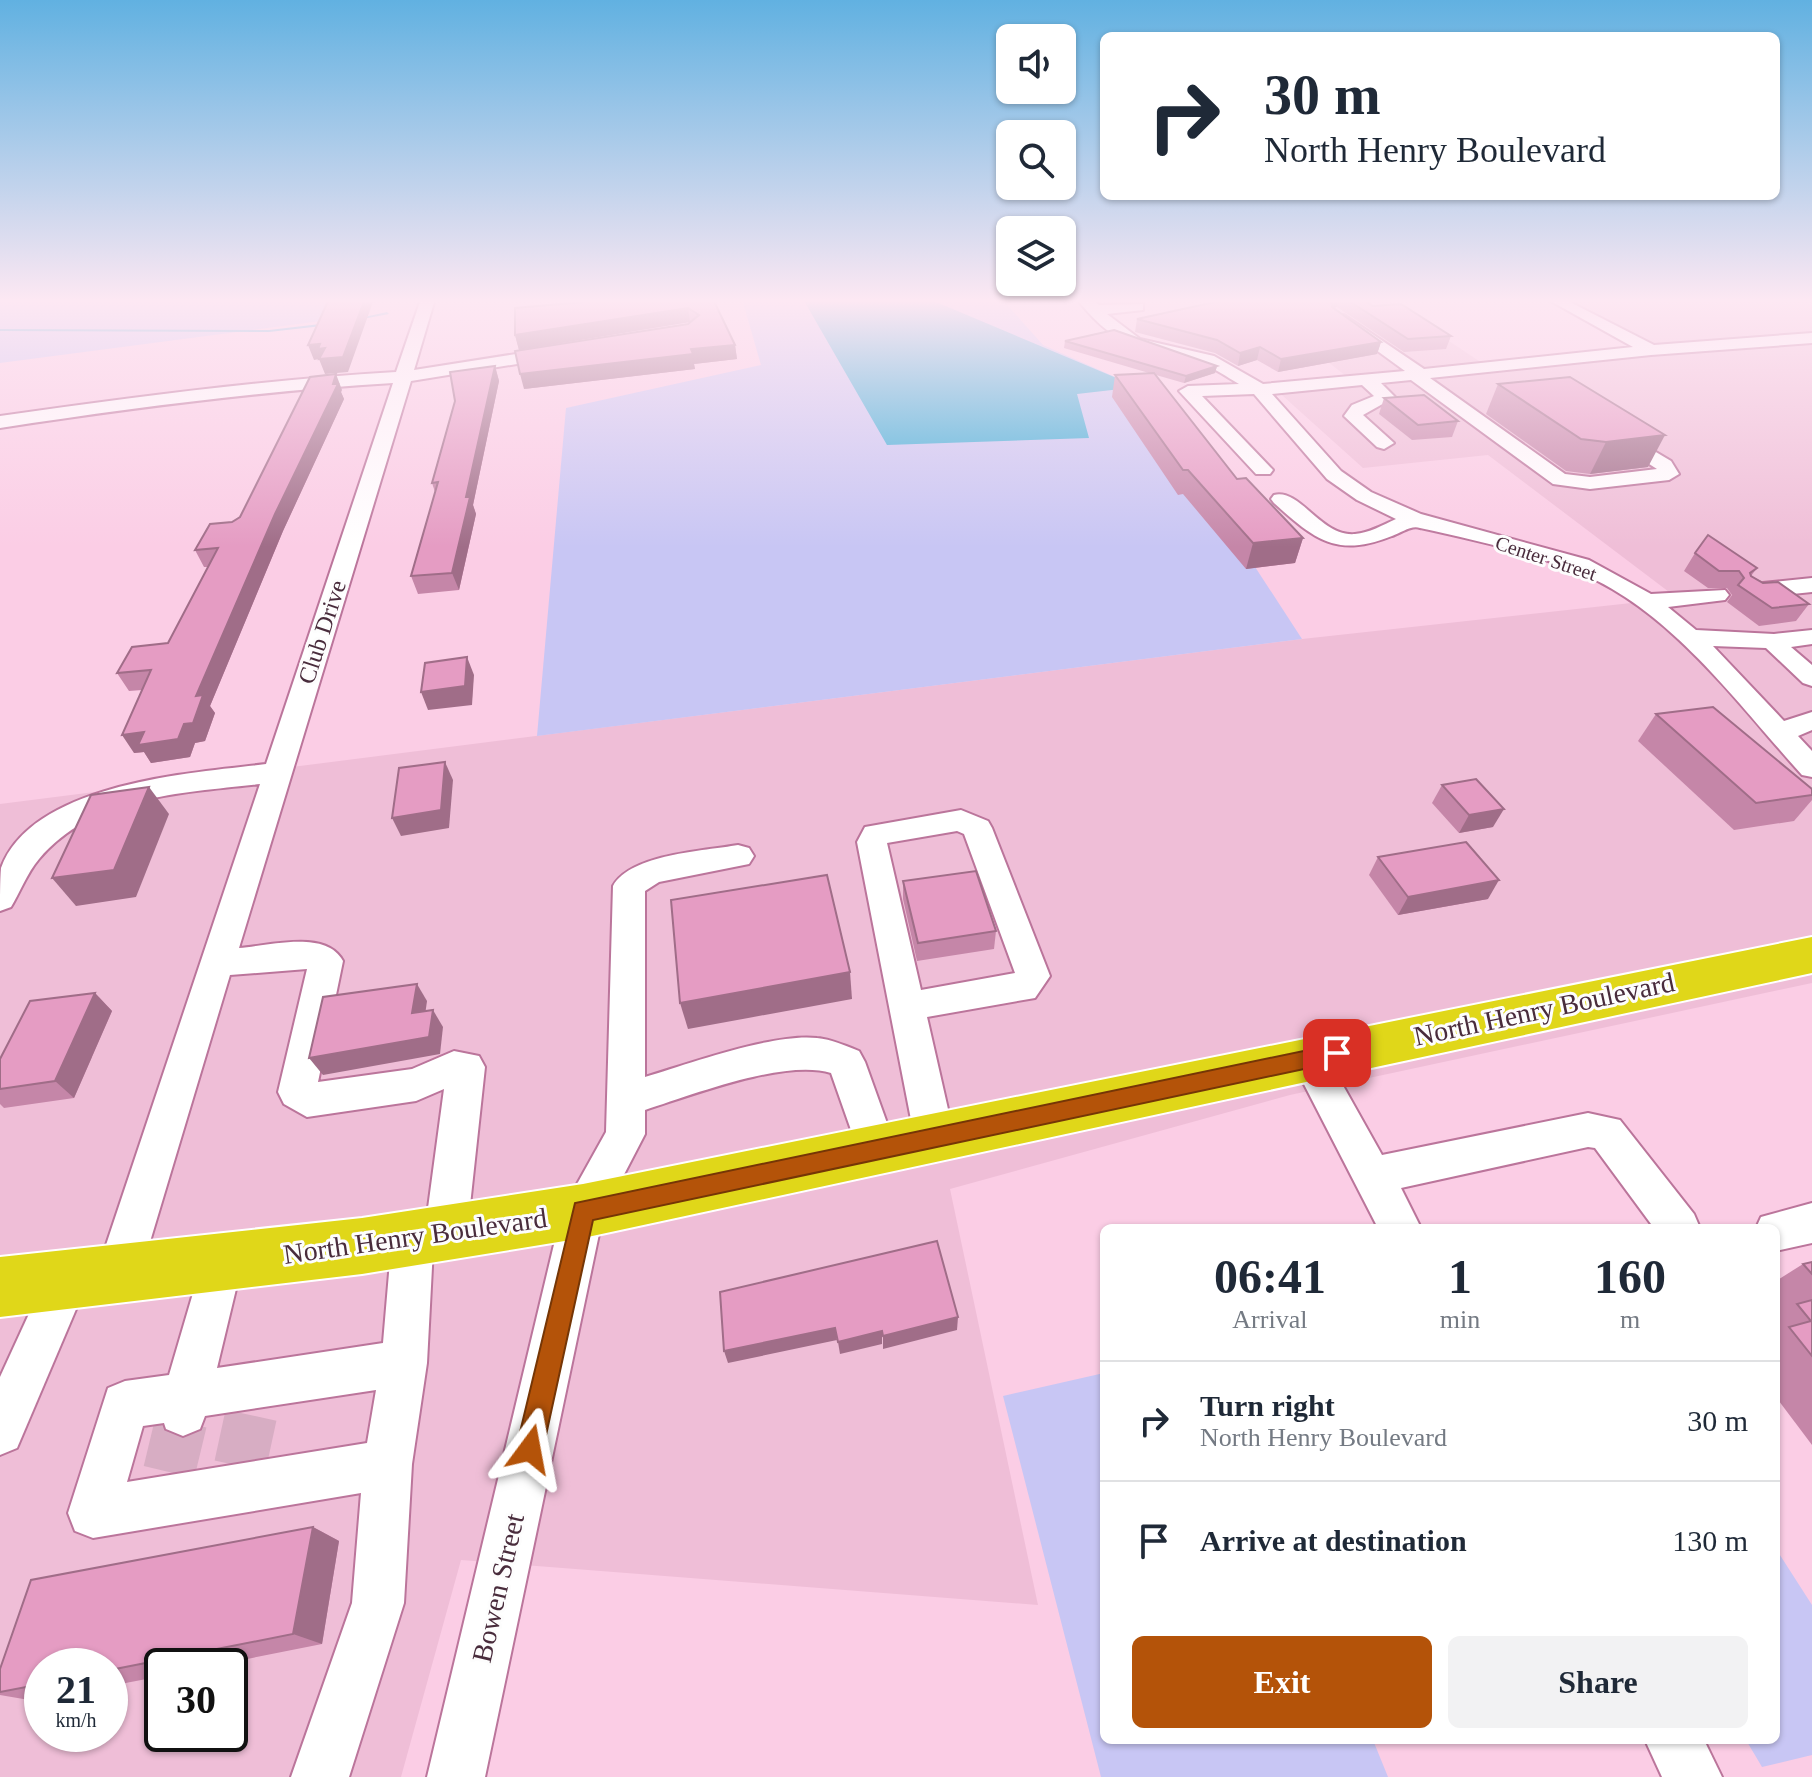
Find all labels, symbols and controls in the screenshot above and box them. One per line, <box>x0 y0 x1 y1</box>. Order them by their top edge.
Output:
map controls <box>996 24 1076 296</box>
button: sound <box>996 24 1076 104</box>
icon: right <box>1132 64 1236 168</box>
text: 30 m <box>1264 64 1381 126</box>
button: search <box>996 120 1076 200</box>
text: North Henry Boulevard <box>1264 130 1606 170</box>
button: layers <box>996 216 1076 296</box>
street label: Center Street <box>1493 531 1600 585</box>
street label: Club Drive <box>293 577 351 687</box>
street label: North Henry Boulevard <box>1411 966 1677 1052</box>
pin <box>1303 1019 1371 1087</box>
icon: arrive <box>1315 1031 1359 1075</box>
street label: North Henry Boulevard <box>281 1202 549 1270</box>
text: 06:41 <box>1214 1250 1326 1303</box>
text: 1 <box>1448 1250 1472 1303</box>
text: 160 <box>1594 1250 1666 1303</box>
text: Arrival <box>1232 1305 1307 1334</box>
text: min <box>1440 1305 1480 1334</box>
text: m <box>1620 1305 1640 1334</box>
text: Turn right <box>1200 1389 1335 1422</box>
icon: right <box>1132 1399 1176 1443</box>
text: 30 m <box>1687 1404 1748 1437</box>
position arrow <box>488 1407 572 1491</box>
text: North Henry Boulevard <box>1200 1423 1447 1452</box>
street label: Bowen Street <box>466 1510 530 1665</box>
icon: arrive <box>1132 1519 1176 1563</box>
text: Arrive at destination <box>1200 1524 1467 1557</box>
text: 130 m <box>1672 1524 1748 1557</box>
button: Exit <box>1132 1636 1432 1728</box>
button: Share <box>1448 1636 1748 1728</box>
speed limit sign: 30 <box>144 1648 248 1752</box>
text: 21 <box>56 1667 96 1712</box>
text: km/h <box>55 1709 97 1731</box>

